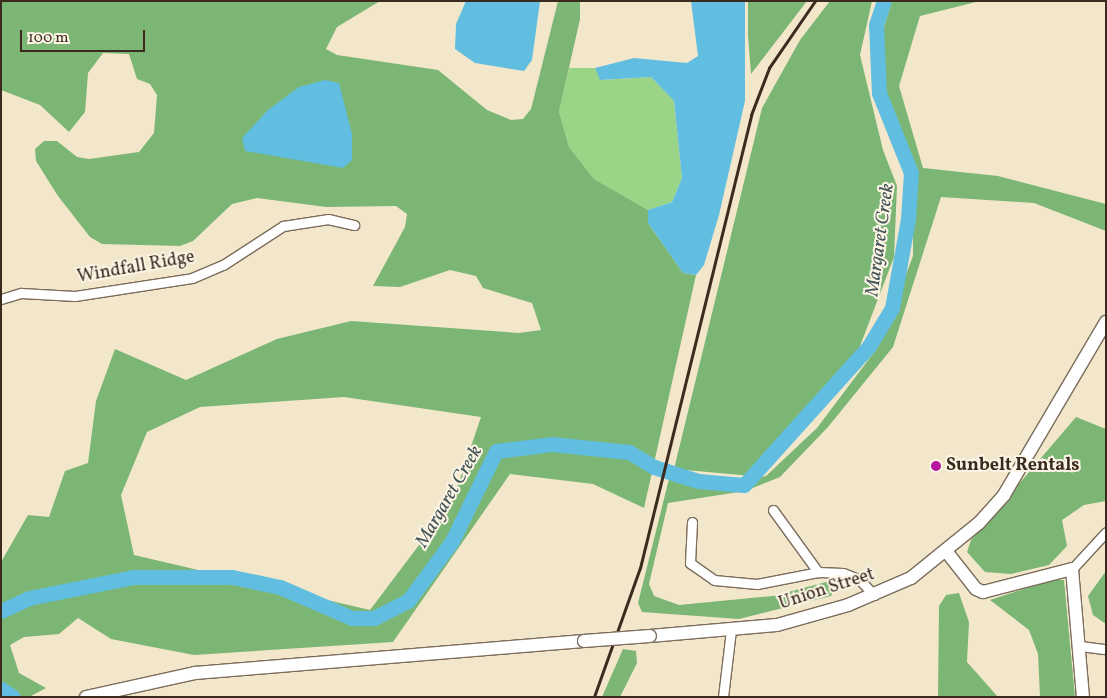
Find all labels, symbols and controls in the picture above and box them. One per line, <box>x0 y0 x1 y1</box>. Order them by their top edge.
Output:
scale bar <box>22 20 148 52</box>
text: 100 m <box>28 28 68 49</box>
water label: Margaret Creek <box>862 182 900 298</box>
street label: Windfall Ridge <box>76 247 196 289</box>
water label: Margaret Creek <box>412 442 488 552</box>
place label: Sunbelt Rentals <box>946 455 1080 477</box>
marker: Sunbelt Rentals <box>930 460 942 472</box>
street label: Union Street <box>776 564 878 616</box>

